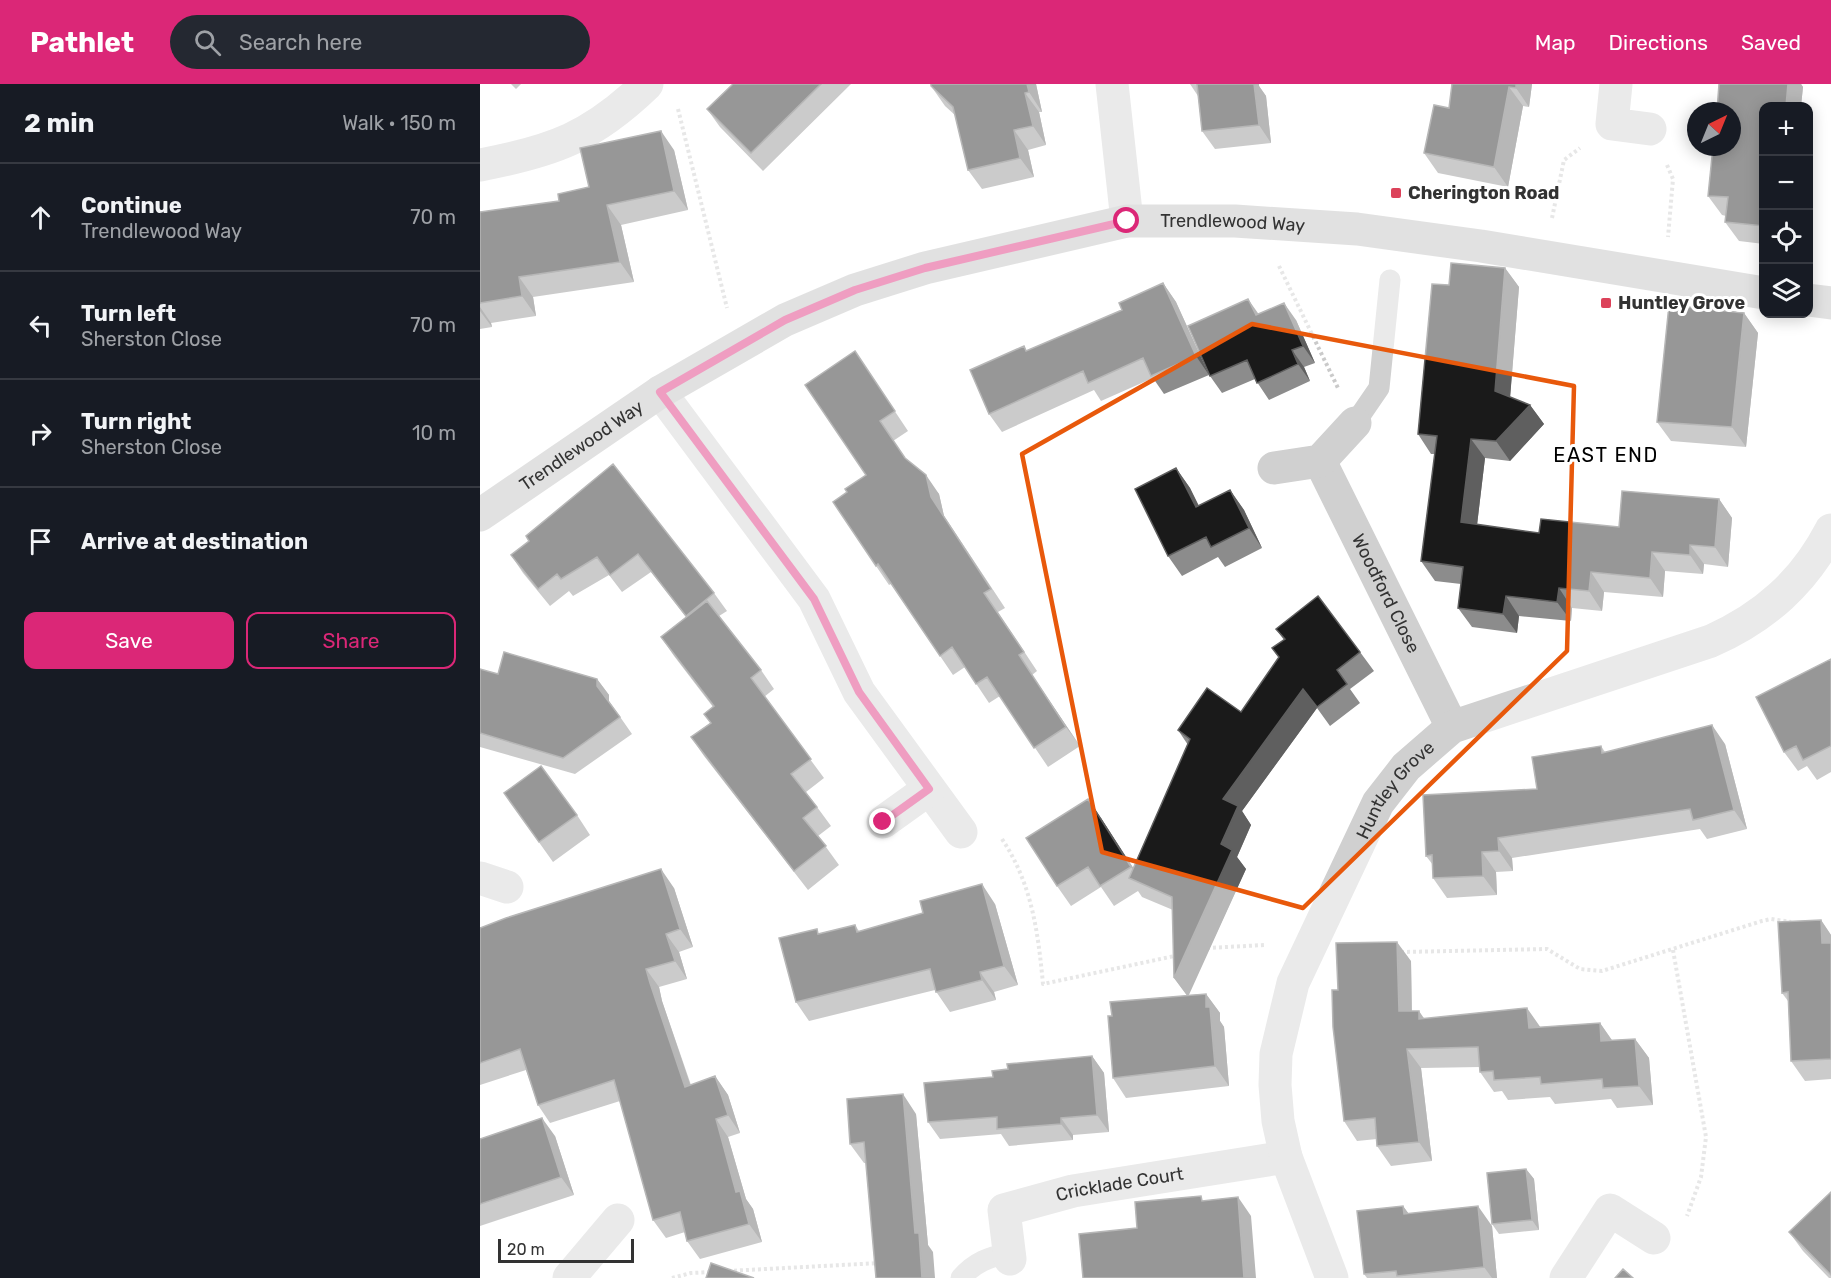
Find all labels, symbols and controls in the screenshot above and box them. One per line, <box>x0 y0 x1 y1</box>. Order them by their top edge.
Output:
search box <box>170 15 590 69</box>
text: Pathlet <box>30 26 134 59</box>
icon: search <box>191 26 224 59</box>
text: Search here <box>239 29 362 56</box>
text: Map <box>1535 30 1576 55</box>
text: Directions <box>1609 30 1708 55</box>
text: Saved <box>1741 30 1801 55</box>
north arrow <box>1687 102 1741 156</box>
map controls <box>1759 102 1813 318</box>
button: + <box>1759 102 1813 156</box>
text: 2 min <box>24 108 94 139</box>
text: Walk · 150 m <box>342 111 456 135</box>
button: − <box>1759 156 1813 210</box>
place label: Cherington Road <box>1408 182 1559 204</box>
marker: Cherington Road <box>1389 186 1403 200</box>
text: Continue <box>81 192 182 219</box>
icon: ahead <box>24 201 57 234</box>
text: 70 m <box>410 205 456 229</box>
route start <box>1113 207 1139 233</box>
street label: Trendlewood Way <box>1160 210 1306 237</box>
button: locate <box>1759 210 1813 264</box>
text: Trendlewood Way <box>81 219 242 243</box>
button: layers <box>1759 264 1813 318</box>
place label: Huntley Grove <box>1618 292 1745 314</box>
marker: Huntley Grove <box>1599 296 1613 310</box>
text: Turn left <box>81 300 176 327</box>
icon: left <box>24 309 57 342</box>
text: 70 m <box>410 313 456 337</box>
text: Sherston Close <box>81 327 222 351</box>
street label: Trendlewood Way <box>515 396 648 496</box>
text: Turn right <box>81 408 191 435</box>
icon: right <box>24 417 57 450</box>
text: 10 m <box>412 421 456 445</box>
text: Sherston Close <box>81 435 222 459</box>
district label: EAST END <box>1553 443 1659 467</box>
icon: arrive <box>24 525 57 558</box>
text: Arrive at destination <box>81 528 308 555</box>
street label: Woodford Close <box>1347 530 1425 657</box>
button: Save <box>24 612 234 669</box>
button: Share <box>246 612 456 669</box>
street label: Huntley Grove <box>1352 736 1439 843</box>
route end <box>869 808 895 834</box>
street label: Cricklade Court <box>1053 1163 1185 1206</box>
scale bar <box>498 1236 634 1264</box>
text: 20 m <box>507 1240 545 1259</box>

